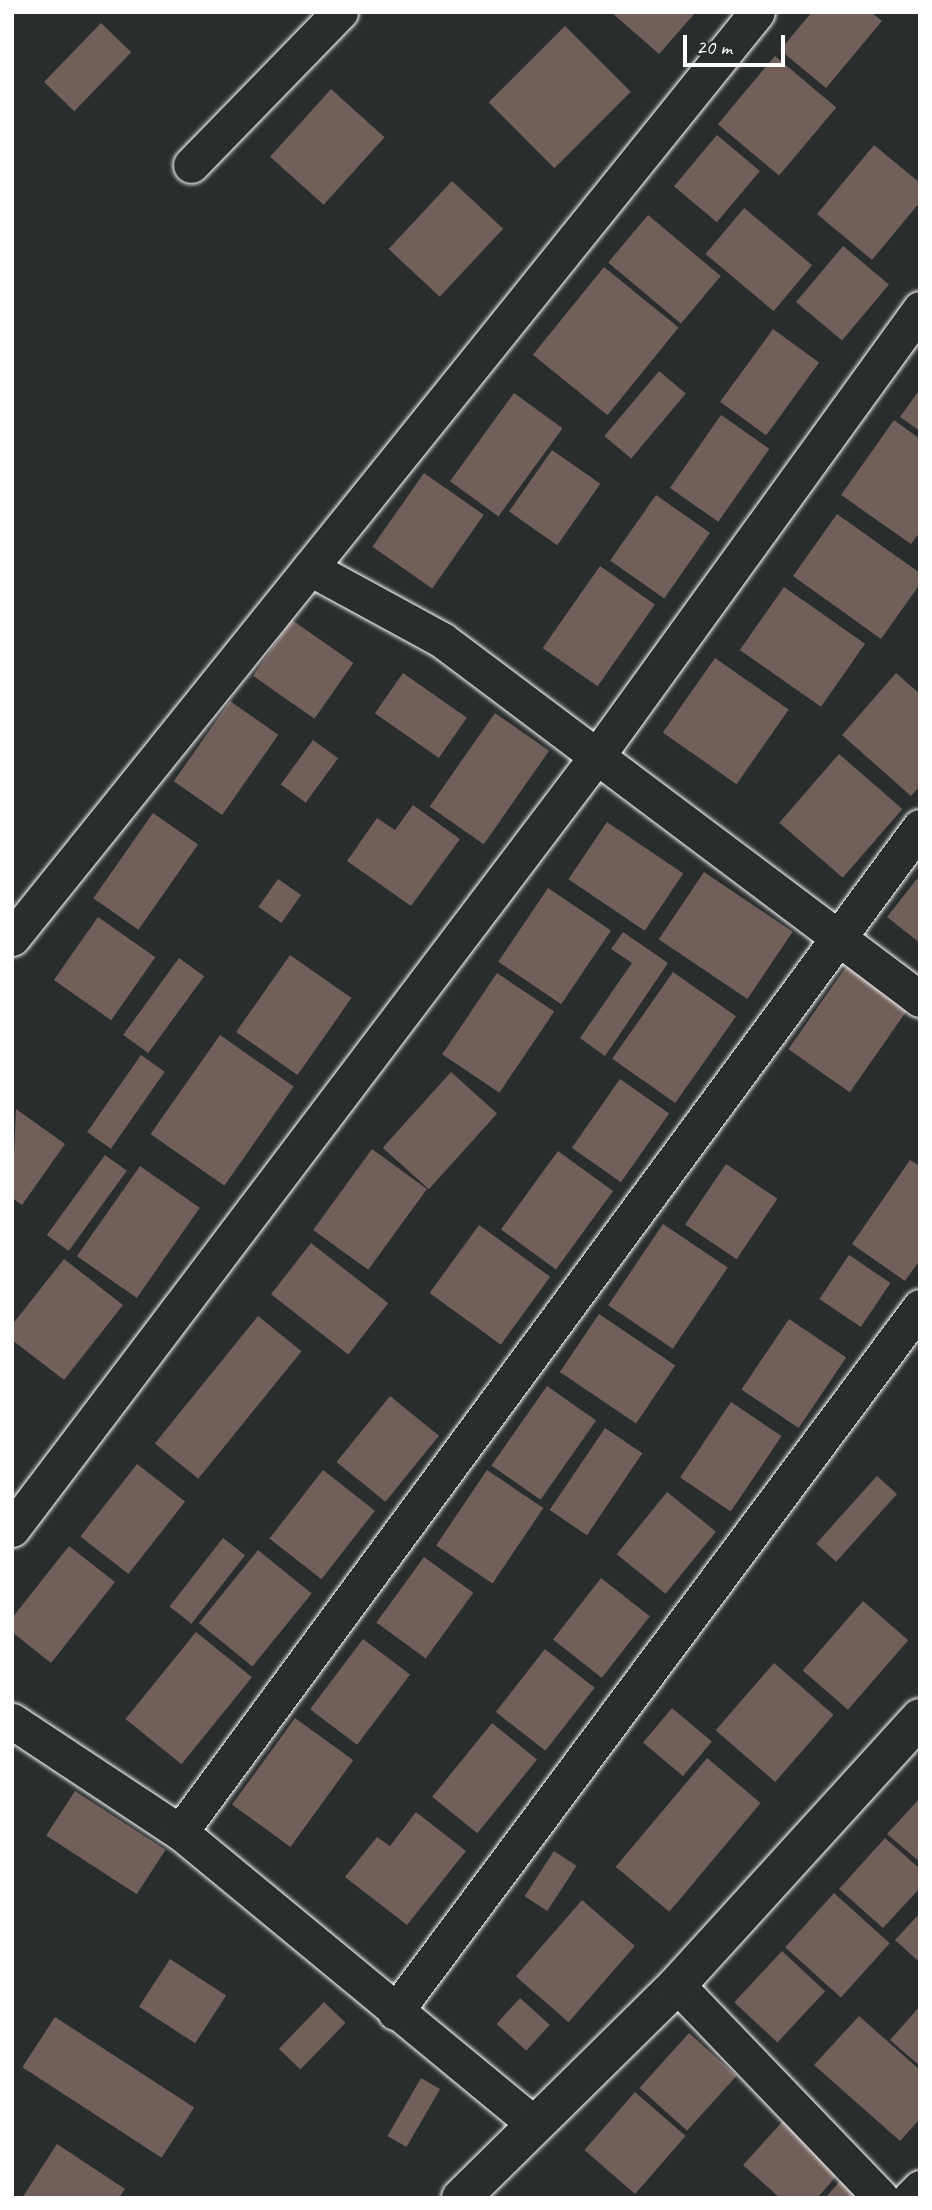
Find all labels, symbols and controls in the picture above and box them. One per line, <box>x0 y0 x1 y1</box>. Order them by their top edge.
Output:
scale bar <box>687 21 788 65</box>
text: 20 m <box>696 34 732 60</box>

